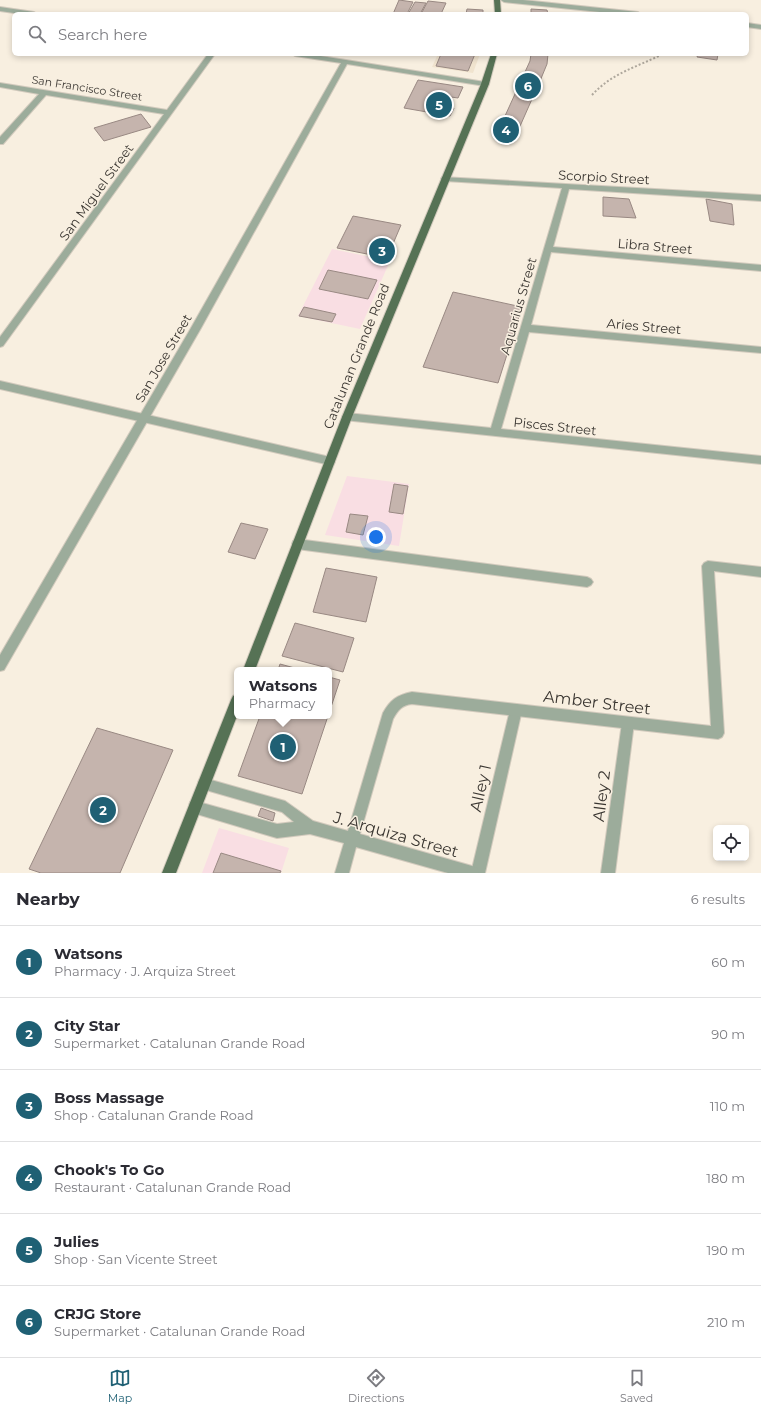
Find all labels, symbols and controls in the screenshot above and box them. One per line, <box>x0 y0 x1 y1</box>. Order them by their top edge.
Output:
search box <box>12 12 749 56</box>
icon: search <box>26 23 48 45</box>
text: Search here <box>58 25 147 44</box>
pin: 6 <box>515 71 541 101</box>
street label: San Francisco Street <box>31 72 144 104</box>
pin: 5 <box>426 90 452 120</box>
pin: 4 <box>493 115 519 145</box>
street label: San Miguel Street <box>56 141 136 243</box>
street label: Scorpio Street <box>558 167 650 187</box>
street label: Libra Street <box>617 235 693 257</box>
pin: 3 <box>369 236 395 266</box>
street label: Aquarius Street <box>496 255 540 357</box>
street label: Catalunan Grande Road <box>319 281 393 431</box>
street label: San Jose Street <box>131 311 195 405</box>
street label: Aries Street <box>606 315 682 337</box>
street label: Pisces Street <box>513 414 597 438</box>
your location <box>366 527 386 547</box>
popup <box>234 667 332 719</box>
text: Watsons <box>249 676 317 695</box>
street label: Amber Street <box>542 686 652 719</box>
text: Pharmacy <box>249 695 315 711</box>
pin: 1 <box>270 732 296 762</box>
street label: Alley 1 <box>466 762 495 814</box>
street label: Alley 2 <box>589 769 614 823</box>
pin: 2 <box>90 795 116 825</box>
street label: J. Arquiza Street <box>330 807 461 862</box>
map controls <box>713 825 749 861</box>
button: locate <box>713 825 749 861</box>
text: Nearby <box>16 889 80 909</box>
text: 6 results <box>691 891 745 907</box>
text: Watsons <box>54 944 123 963</box>
text: 1 <box>26 954 32 970</box>
text: 60 m <box>711 954 745 970</box>
text: Pharmacy · J. Arquiza Street <box>54 963 236 979</box>
text: City Star <box>54 1016 120 1035</box>
text: 2 <box>25 1026 33 1042</box>
text: 90 m <box>711 1026 745 1042</box>
text: Supermarket · Catalunan Grande Road <box>54 1035 305 1051</box>
text: Boss Massage <box>54 1088 164 1107</box>
text: 3 <box>25 1098 33 1114</box>
text: 110 m <box>710 1098 745 1114</box>
text: Shop · Catalunan Grande Road <box>54 1107 253 1123</box>
text: Chook's To Go <box>54 1160 164 1179</box>
text: 4 <box>25 1170 33 1186</box>
text: 180 m <box>706 1170 745 1186</box>
text: Restaurant · Catalunan Grande Road <box>54 1179 291 1195</box>
text: Julies <box>54 1232 99 1251</box>
text: 5 <box>25 1242 33 1258</box>
text: 190 m <box>707 1242 745 1258</box>
text: Shop · San Vicente Street <box>54 1251 217 1267</box>
text: CRJG Store <box>54 1304 141 1323</box>
text: 6 <box>25 1314 33 1330</box>
text: 210 m <box>707 1314 745 1330</box>
text: Supermarket · Catalunan Grande Road <box>54 1323 305 1339</box>
tab: Map <box>108 1367 132 1405</box>
tab: Directions <box>348 1367 404 1405</box>
tab: Saved <box>620 1367 653 1405</box>

